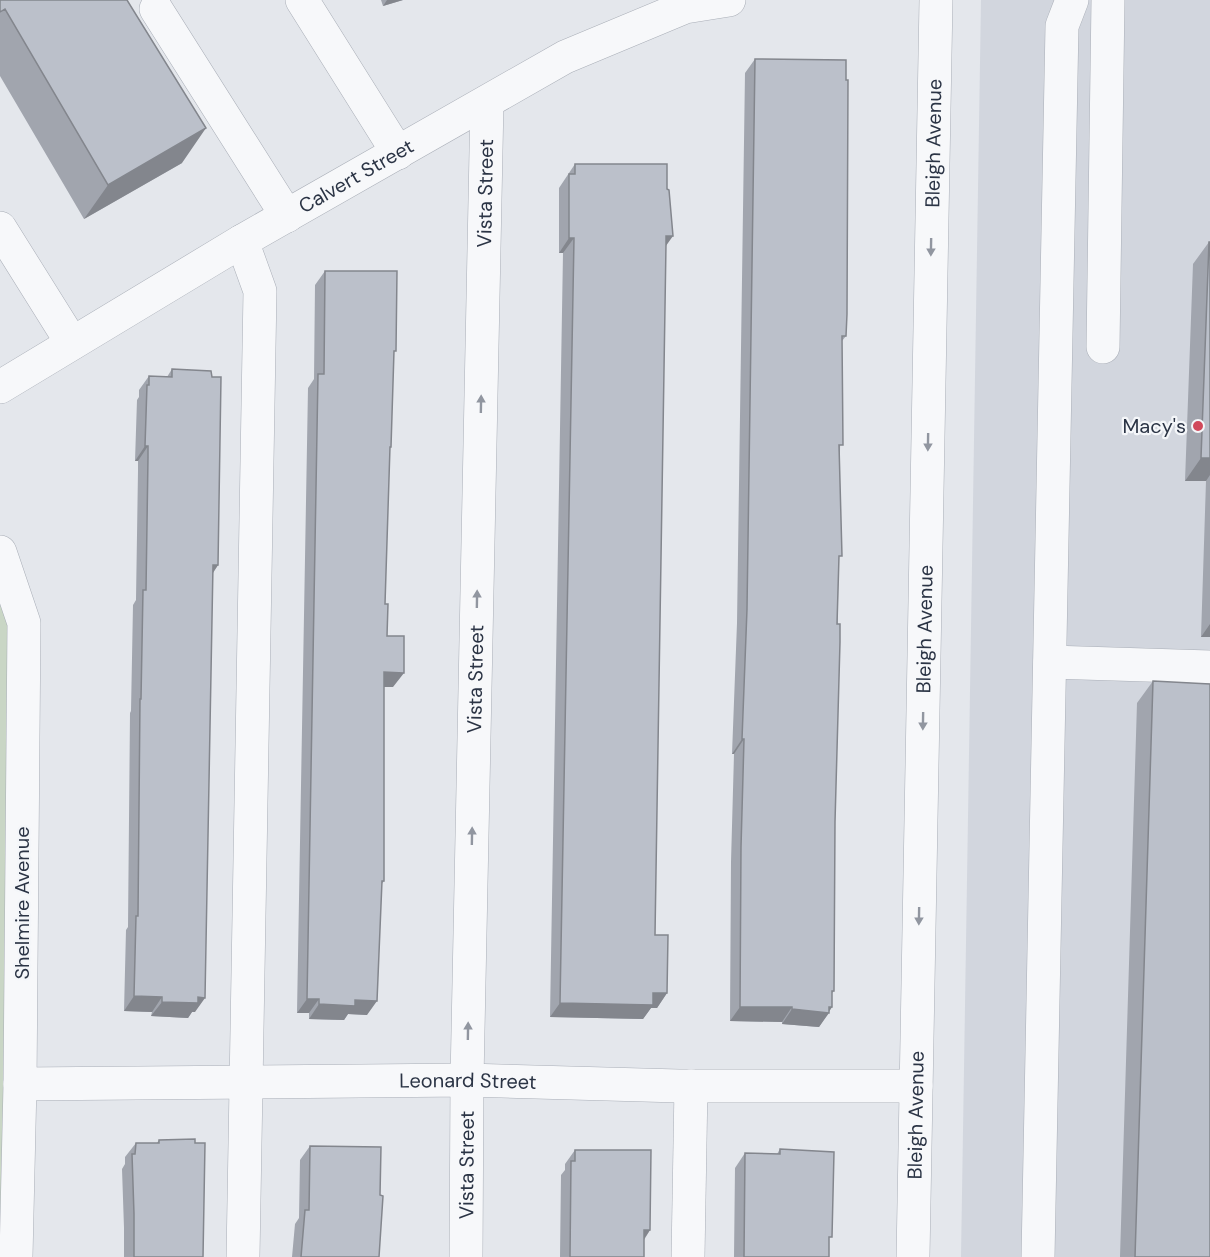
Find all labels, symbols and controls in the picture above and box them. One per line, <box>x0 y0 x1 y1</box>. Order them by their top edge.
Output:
street label: Bleigh Avenue <box>919 79 948 208</box>
street label: Calvert Street <box>294 133 419 219</box>
street label: Vista Street <box>471 138 499 248</box>
one-way arrow <box>926 238 936 257</box>
one-way arrow <box>476 394 486 413</box>
place label: Macy's <box>1123 413 1186 439</box>
marker: Macy's <box>1191 419 1205 433</box>
one-way arrow <box>923 433 933 452</box>
street label: Bleigh Avenue <box>910 565 939 694</box>
one-way arrow <box>472 589 482 608</box>
street label: Vista Street <box>461 624 489 734</box>
one-way arrow <box>918 712 928 731</box>
street label: Shelmire Avenue <box>9 826 35 980</box>
one-way arrow <box>468 826 477 845</box>
one-way arrow <box>915 907 924 926</box>
one-way arrow <box>464 1021 473 1040</box>
street label: Bleigh Avenue <box>901 1050 930 1180</box>
street label: Leonard Street <box>399 1067 537 1095</box>
street label: Vista Street <box>453 1110 480 1219</box>

